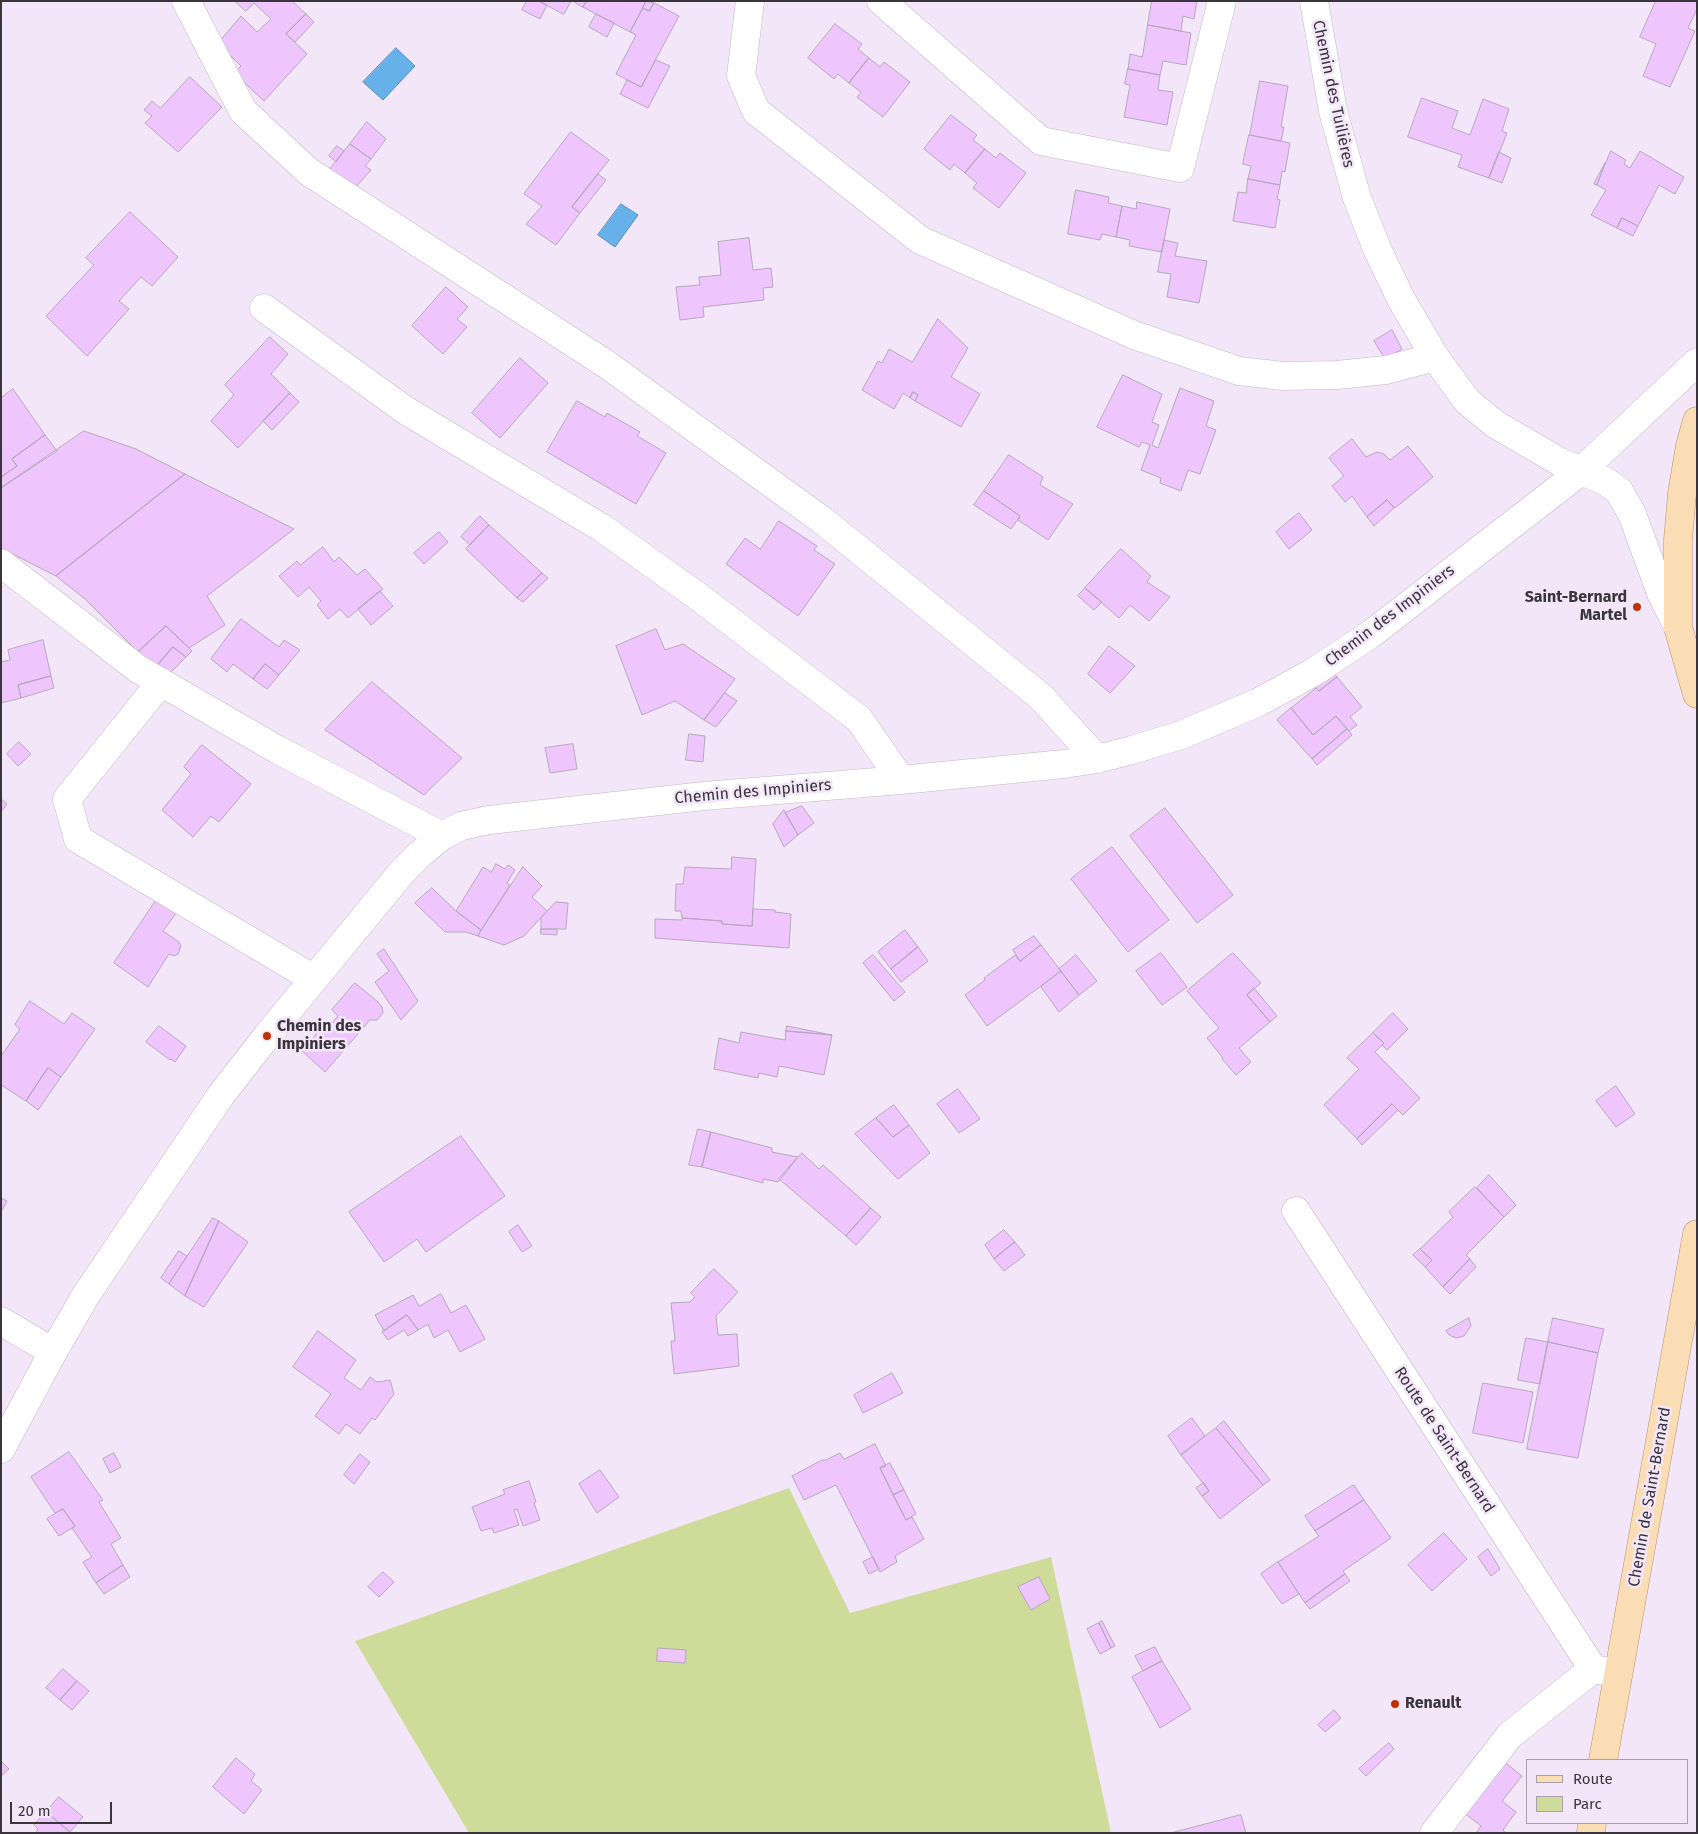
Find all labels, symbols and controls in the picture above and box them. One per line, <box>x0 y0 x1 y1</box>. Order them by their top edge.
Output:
street label: Chemin des Tuilières <box>1308 19 1358 169</box>
street label: Chemin des Impiniers <box>1321 561 1459 671</box>
place label: Saint-Bernard Martel <box>1525 588 1627 626</box>
marker: Saint-Bernard Martel <box>1631 601 1643 613</box>
street label: Chemin des Impiniers <box>674 776 832 808</box>
place label: Chemin des Impiniers <box>277 1017 361 1055</box>
marker: Chemin des Impiniers <box>261 1030 273 1042</box>
street label: Route de Saint-Bernard <box>1390 1363 1498 1517</box>
street label: Chemin de Saint-Bernard <box>1625 1406 1675 1588</box>
place label: Renault <box>1405 1694 1462 1714</box>
marker: Renault <box>1389 1698 1401 1710</box>
legend <box>1526 1759 1688 1824</box>
text: Route <box>1573 1770 1613 1788</box>
scale bar <box>12 1792 115 1824</box>
text: Parc <box>1573 1795 1602 1813</box>
text: 20 m <box>18 1802 51 1820</box>

